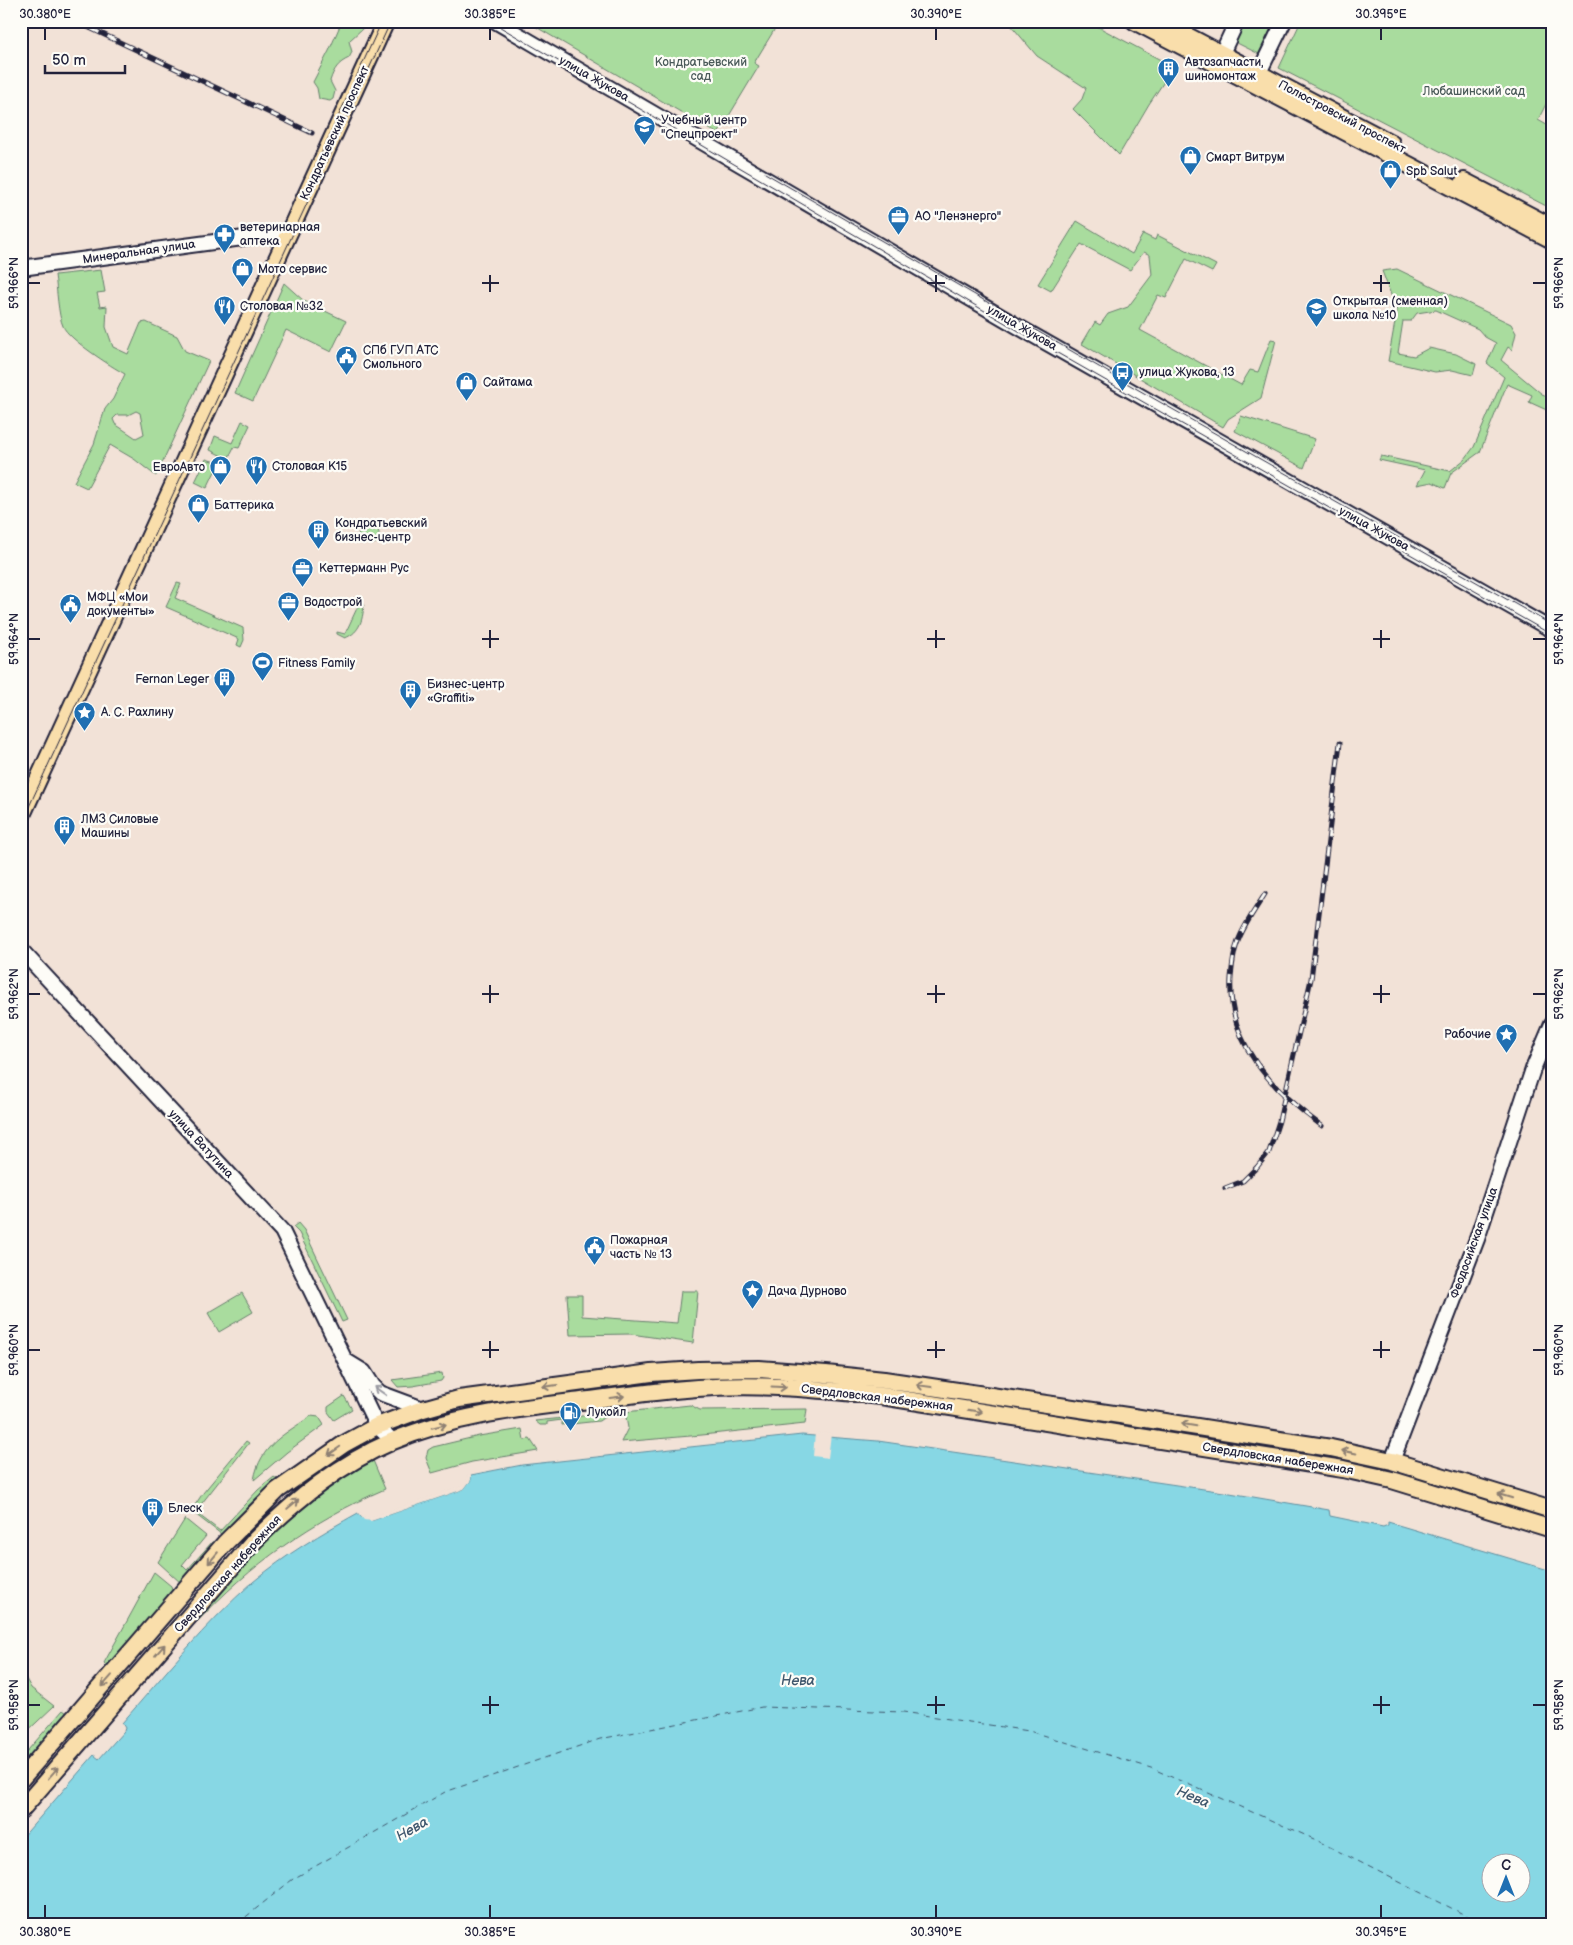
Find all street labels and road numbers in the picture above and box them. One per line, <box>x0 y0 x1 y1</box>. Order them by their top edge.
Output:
street label: улица Жукова <box>556 53 632 105</box>
street label: Кондратьевский проспект <box>297 63 373 203</box>
street label: Полюстровский проспект <box>1276 77 1409 157</box>
street label: Минеральная улица <box>82 237 196 267</box>
street label: улица Жукова <box>984 302 1060 354</box>
street label: улица Жукова <box>1336 503 1412 555</box>
street label: улица Ватутина <box>165 1107 237 1181</box>
street label: Феодосийская улица <box>1447 1185 1501 1301</box>
street label: Свердловская набережная <box>800 1381 954 1415</box>
street label: Свердловская набережная <box>1201 1440 1355 1478</box>
street label: Свердловская набережная <box>171 1512 285 1636</box>

